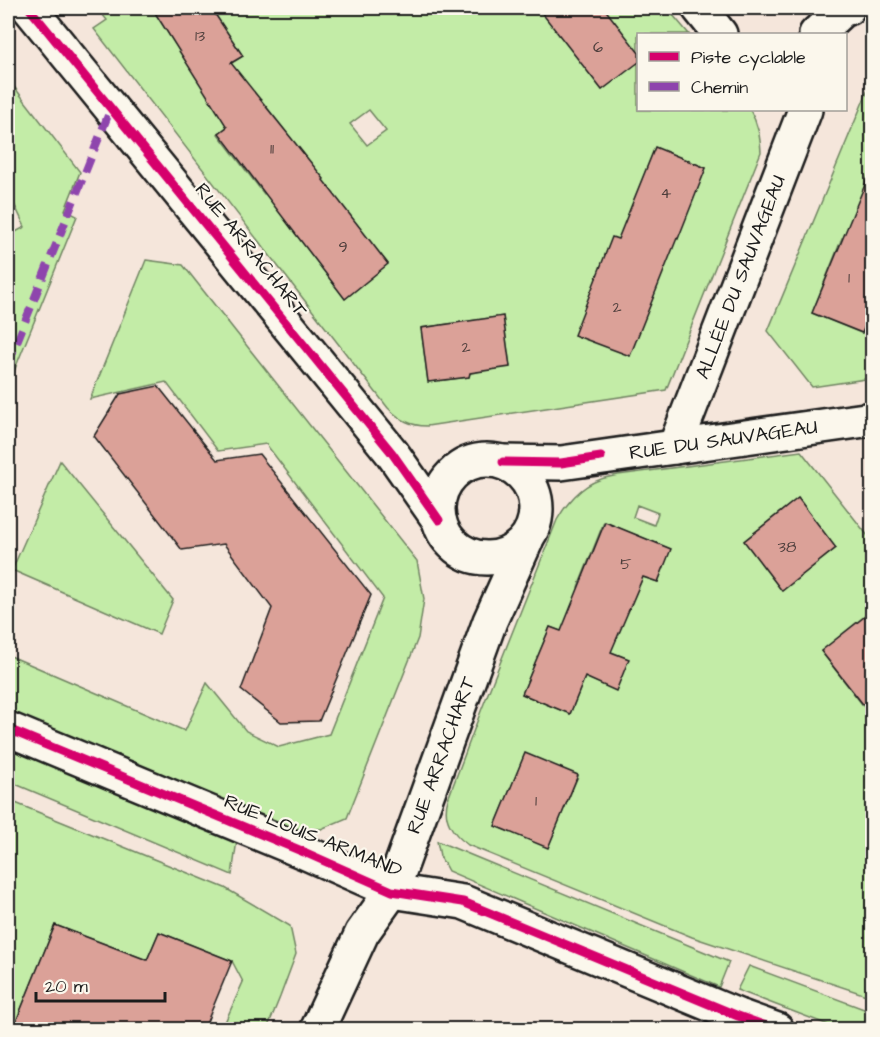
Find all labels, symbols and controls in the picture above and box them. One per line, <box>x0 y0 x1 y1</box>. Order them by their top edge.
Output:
house number: 13 <box>195 25 205 47</box>
legend <box>637 33 847 111</box>
house number: 6 <box>593 36 603 58</box>
text: Piste cyclable <box>691 45 806 71</box>
text: Chemin <box>691 75 748 100</box>
house number: 11 <box>270 138 274 160</box>
street label: ALLÉE DU SAUVAGEAU <box>688 171 793 383</box>
street label: RUE ARRACHART <box>188 177 314 323</box>
house number: 4 <box>661 182 672 204</box>
house number: 9 <box>338 236 348 258</box>
house number: 1 <box>848 267 850 289</box>
house number: 2 <box>612 296 622 318</box>
house number: 2 <box>461 336 471 358</box>
street label: RUE DU SAUVAGEAU <box>628 413 819 467</box>
house number: 38 <box>778 536 796 558</box>
house number: 5 <box>620 553 632 575</box>
street label: RUE ARRACHART <box>400 672 483 838</box>
street label: RUE LOUIS ARMAND <box>220 787 406 885</box>
house number: 1 <box>535 790 537 812</box>
scale bar <box>36 965 165 1003</box>
text: 20 m <box>45 974 88 999</box>

